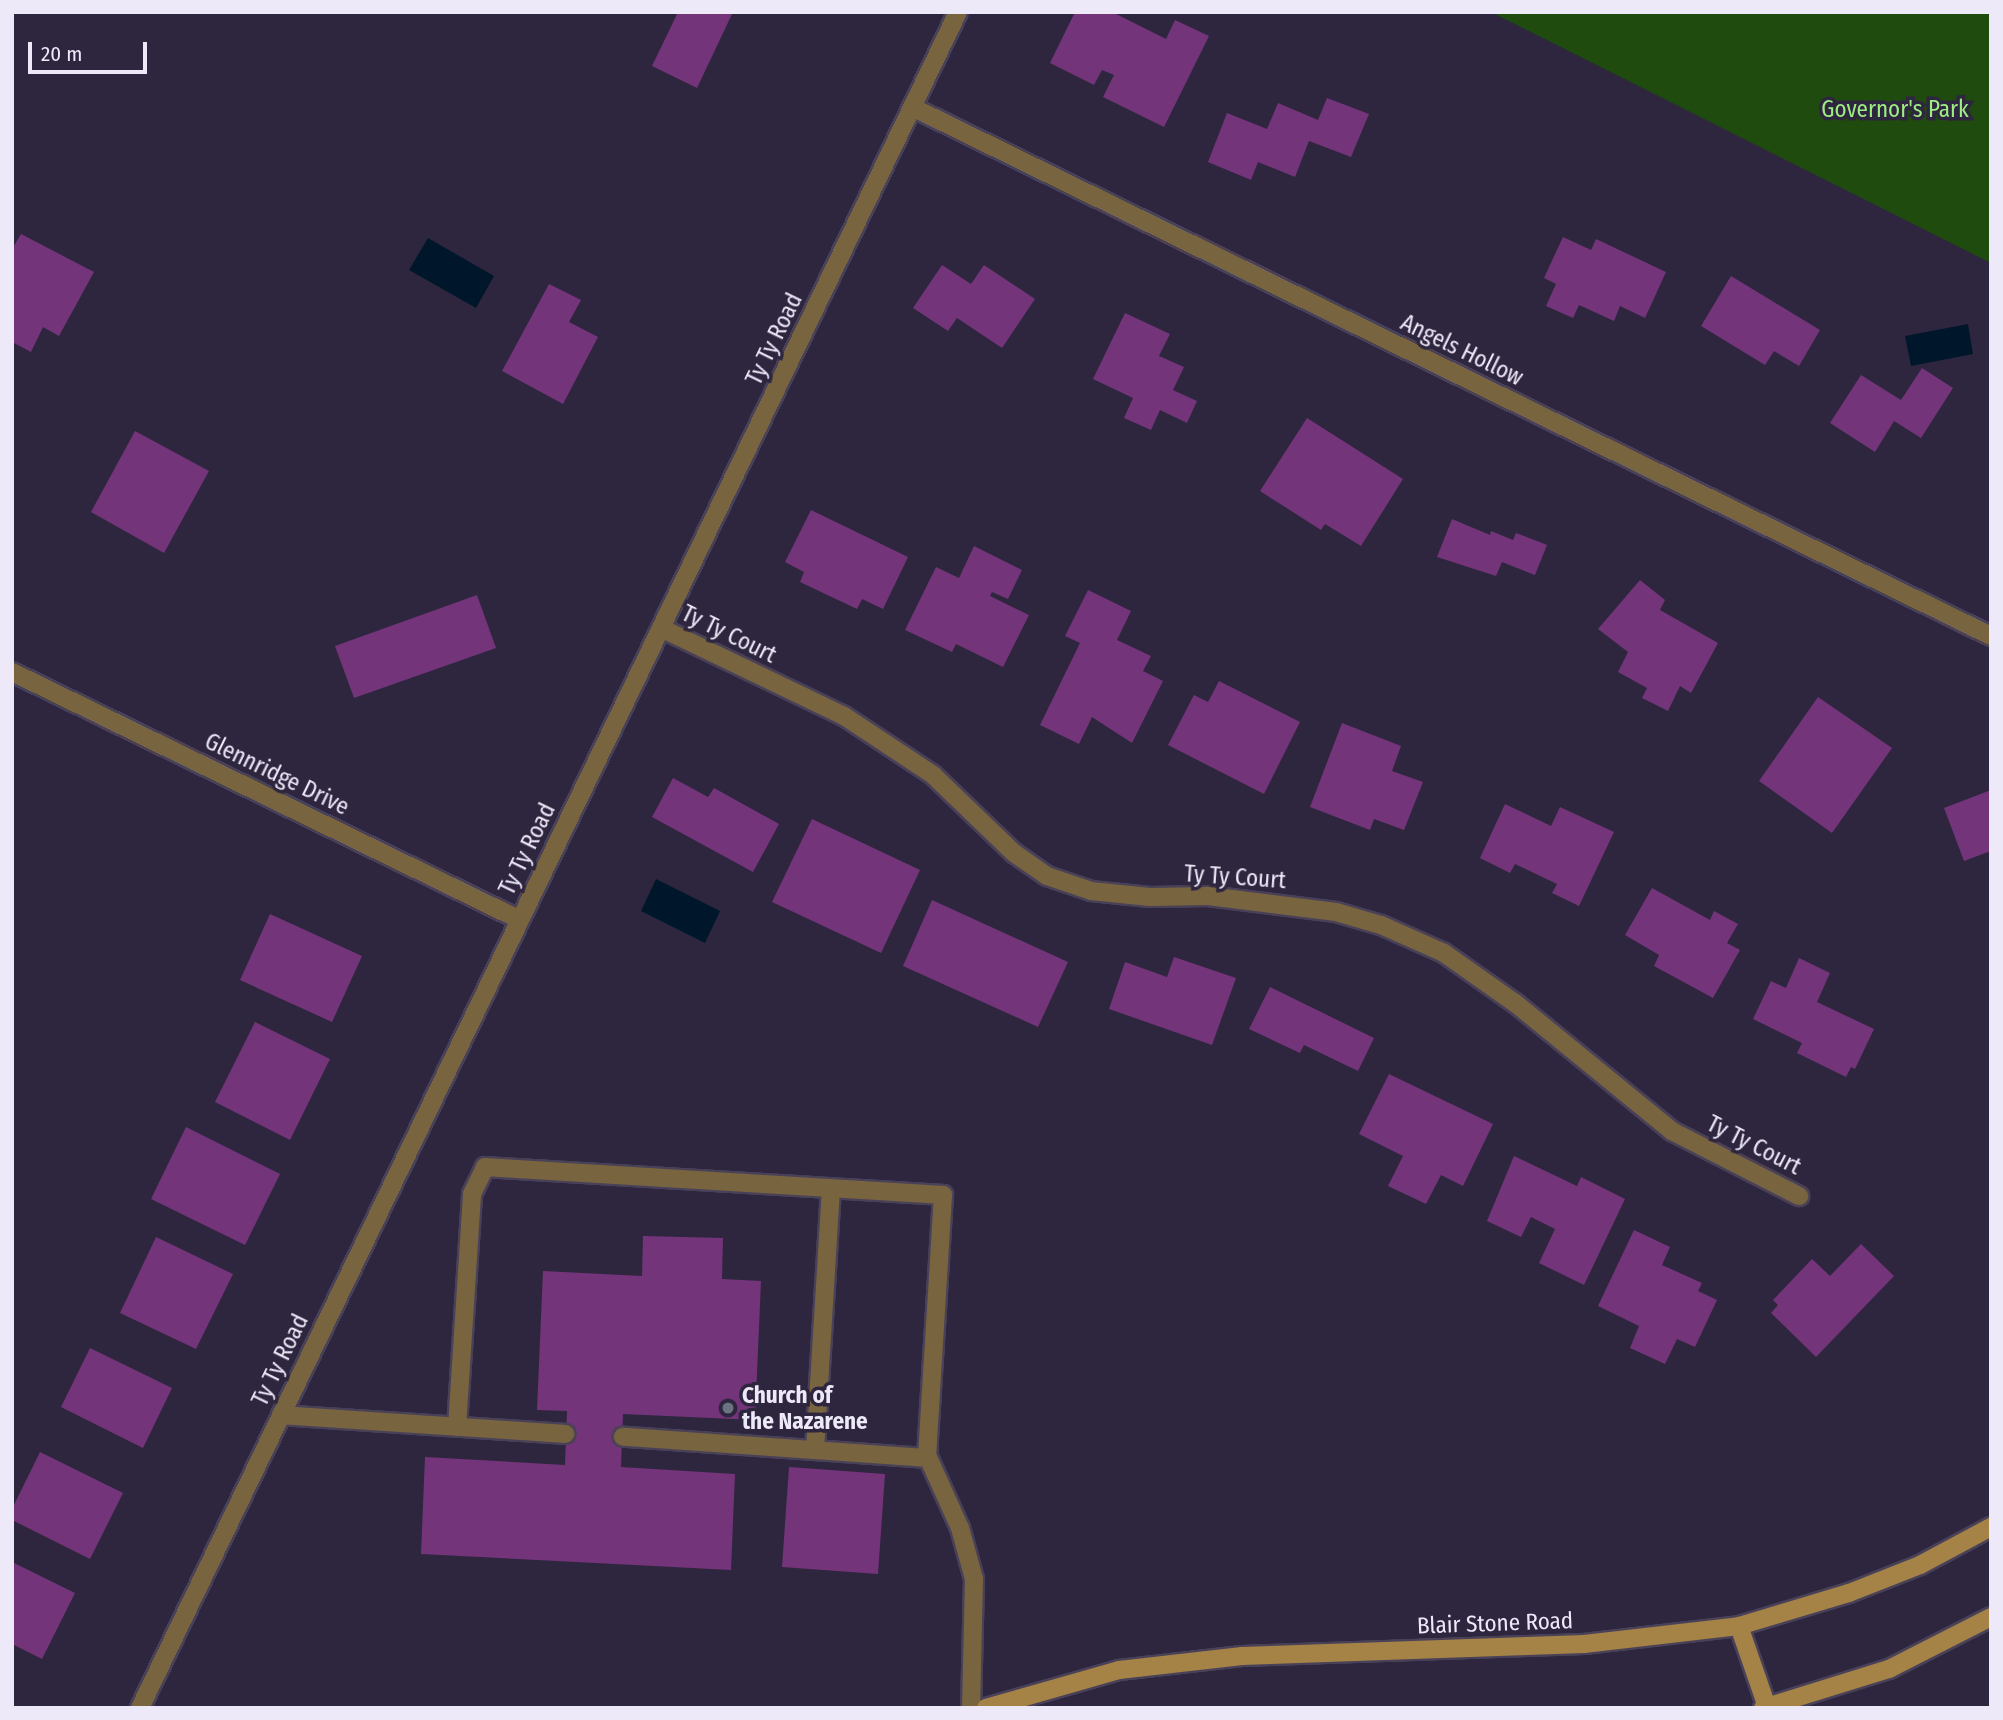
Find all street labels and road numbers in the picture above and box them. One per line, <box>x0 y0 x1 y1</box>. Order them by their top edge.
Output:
street label: Ty Ty Road <box>740 289 808 389</box>
street label: Angels Hollow <box>1396 309 1528 391</box>
street label: Ty Ty Court <box>677 599 781 669</box>
street label: Glennridge Drive <box>200 727 354 821</box>
street label: Ty Ty Road <box>493 799 561 899</box>
street label: Ty Ty Court <box>1183 860 1287 894</box>
street label: Ty Ty Court <box>1702 1110 1806 1180</box>
street label: Ty Ty Road <box>246 1310 314 1410</box>
street label: Blair Stone Road <box>1416 1606 1574 1640</box>

